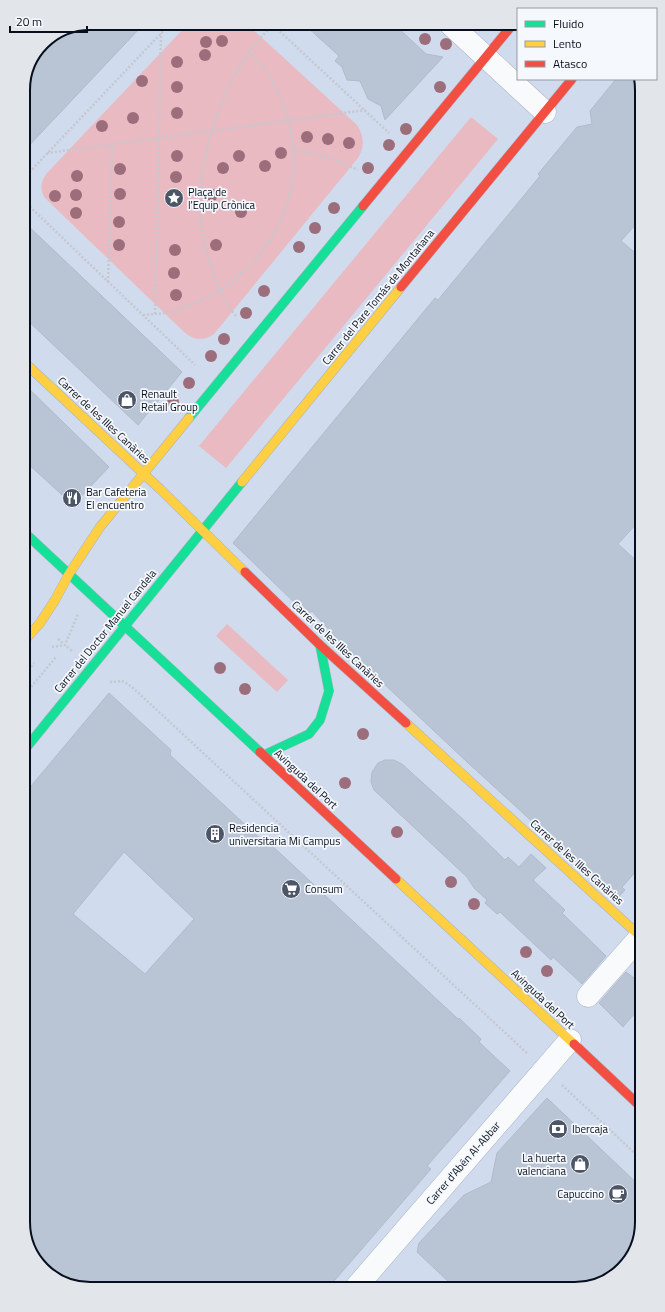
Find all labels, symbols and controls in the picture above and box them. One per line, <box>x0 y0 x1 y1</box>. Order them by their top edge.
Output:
scale bar <box>10 8 87 34</box>
legend <box>517 8 657 80</box>
text: 20 m <box>16 12 42 31</box>
text: Fluido <box>553 14 584 33</box>
text: Lento <box>553 34 582 53</box>
text: Atasco <box>553 54 587 73</box>
place label: Plaça de l'Equip Crònica <box>188 184 256 213</box>
place icon: Plaça de l'Equip Crònica <box>163 187 185 209</box>
street label: Carrer del Pare Tomás de Montañana <box>318 225 438 368</box>
street label: Carrer de les Illes Canàries <box>54 373 154 467</box>
place label: Renault Retail Group <box>141 386 198 415</box>
shop icon: Renault Retail Group <box>116 389 138 411</box>
place label: Bar Cafeteria El encuentro <box>86 484 147 513</box>
restaurant icon: Bar Cafeteria El encuentro <box>61 487 83 509</box>
street label: Carrer del Doctor Manuel Candela <box>50 566 160 696</box>
street label: Carrer de les Illes Canàries <box>288 597 388 691</box>
street label: Avinguda del Port <box>271 745 341 813</box>
street label: Carrer de les Illes Canàries <box>527 816 627 908</box>
place label: Residencia universitaria Mi Campus <box>229 820 340 849</box>
building icon: Residencia universitaria Mi Campus <box>204 823 226 845</box>
supermarket icon: Consum <box>280 878 302 900</box>
place label: Consum <box>305 881 343 897</box>
street label: Avinguda del Port <box>508 965 578 1033</box>
street label: Carrer d'Abén Al-Abbar <box>422 1118 504 1208</box>
bank icon: Ibercaja <box>547 1118 569 1140</box>
place label: Ibercaja <box>572 1121 608 1137</box>
place label: La huerta valenciana <box>517 1150 566 1179</box>
shop icon: La huerta valenciana <box>569 1153 591 1175</box>
cafe icon: Capuccino <box>607 1183 629 1205</box>
place label: Capuccino <box>557 1186 604 1202</box>

